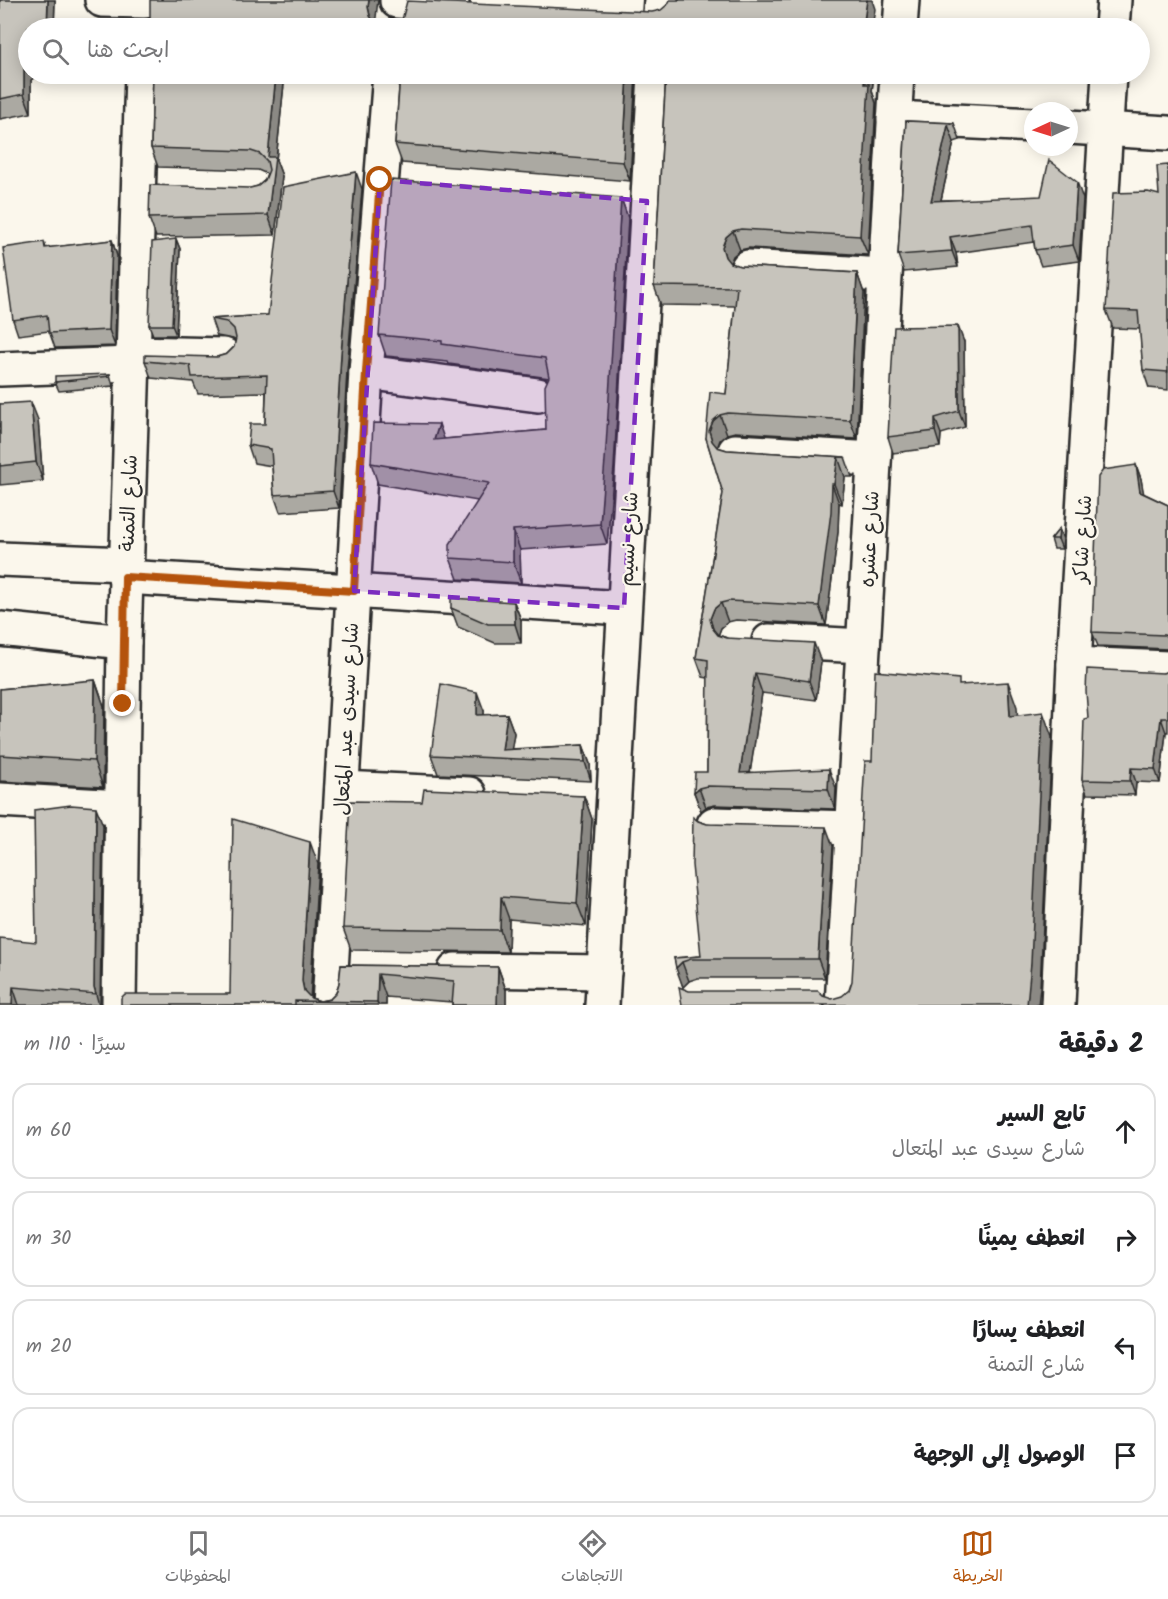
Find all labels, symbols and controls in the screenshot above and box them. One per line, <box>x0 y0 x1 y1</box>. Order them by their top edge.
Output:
search box <box>18 18 1150 84</box>
text: ابحث هنا <box>87 34 169 69</box>
icon: search <box>39 35 72 68</box>
north arrow <box>1024 102 1078 156</box>
route start <box>366 166 392 192</box>
street label: شارع التمنة <box>112 454 148 552</box>
street label: شارع عشره <box>852 490 890 588</box>
street label: شارع نسيم <box>612 491 648 587</box>
street label: شارع شاكر <box>1066 494 1102 586</box>
street label: شارع سيدى عبد المتعال <box>327 622 369 816</box>
route end <box>109 690 135 716</box>
text: 2 دقيقة <box>1059 1024 1144 1066</box>
text: سيرًا · 110 m <box>24 1029 126 1061</box>
text: تابع السير <box>998 1098 1085 1133</box>
text: 60 m <box>26 1115 71 1147</box>
icon: ahead <box>1109 1115 1142 1148</box>
text: شارع سيدى عبد المتعال <box>892 1134 1085 1166</box>
text: انعطف يمينًا <box>978 1222 1085 1257</box>
text: 30 m <box>26 1223 71 1255</box>
icon: right <box>1109 1223 1142 1256</box>
text: انعطف يسارًا <box>973 1314 1085 1349</box>
text: 20 m <box>26 1331 72 1363</box>
icon: left <box>1109 1331 1142 1364</box>
text: شارع التمنة <box>988 1350 1085 1382</box>
text: الوصول إلى الوجهة <box>913 1438 1085 1473</box>
icon: arrive <box>1109 1439 1142 1472</box>
tab: المحفوظات <box>165 1527 231 1590</box>
tab: الاتجاهات <box>561 1527 623 1590</box>
tab: الخريطة <box>953 1527 1003 1590</box>

